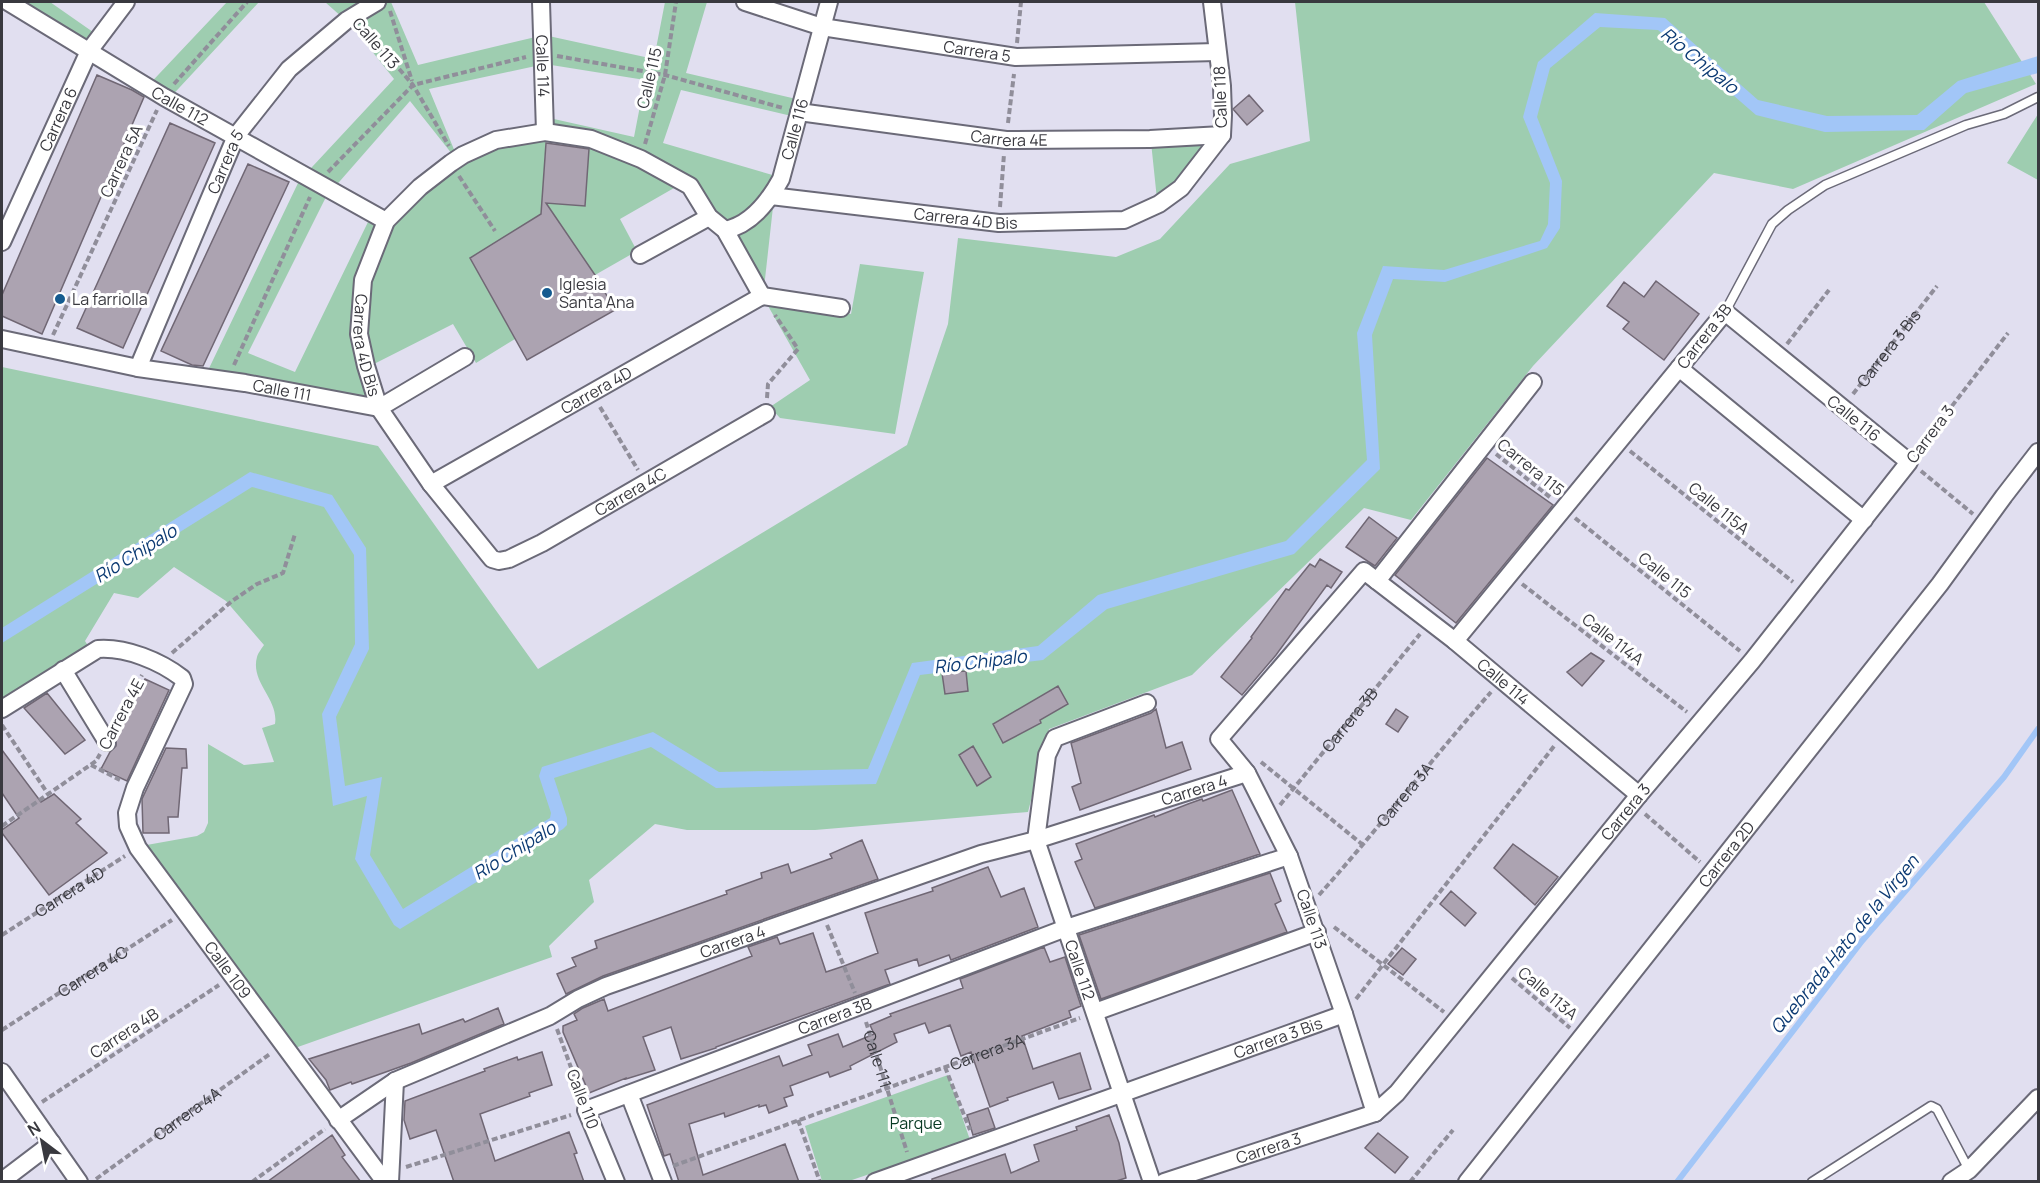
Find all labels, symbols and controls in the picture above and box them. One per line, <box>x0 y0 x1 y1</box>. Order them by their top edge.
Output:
street label: Calle 113 <box>347 13 405 73</box>
water label: Río Chipalo <box>1656 21 1745 99</box>
street label: Calle 114 <box>531 34 555 97</box>
street label: Carrera 5 <box>942 35 1012 67</box>
street label: Calle 115 <box>631 45 667 111</box>
street label: Calle 118 <box>1208 66 1232 128</box>
street label: Calle 112 <box>147 81 212 131</box>
street label: Carrera 6 <box>34 83 82 155</box>
street label: Calle 116 <box>776 96 813 162</box>
street label: Carrera 5A <box>95 121 147 201</box>
street label: Carrera 5 <box>202 124 248 197</box>
street label: Carrera 4E <box>969 124 1048 151</box>
street label: Carrera 4D Bis <box>913 202 1018 234</box>
place label: Iglesia Santa Ana <box>559 273 634 313</box>
marker: Iglesia Santa Ana <box>540 286 554 300</box>
place label: La farriolla <box>72 288 148 310</box>
marker: La farriolla <box>53 292 67 306</box>
street label: Carrera 4D Bis <box>348 293 386 399</box>
street label: Carrera 3B <box>1672 299 1737 373</box>
street label: Carrera 3 Bis <box>1851 305 1926 392</box>
street label: Carrera 4D <box>557 361 636 419</box>
street label: Calle 111 <box>251 374 313 406</box>
street label: Calle 116 <box>1823 390 1885 446</box>
street label: Carrera 3 <box>1901 400 1959 468</box>
street label: Carrera 115 <box>1493 433 1569 501</box>
street label: Carrera 4C <box>591 462 670 521</box>
street label: Calle 115A <box>1684 477 1754 539</box>
water label: Río Chipalo <box>89 517 182 588</box>
street label: Calle 115 <box>1634 547 1696 603</box>
street label: Calle 114A <box>1578 608 1648 670</box>
water label: Río Chipalo <box>932 643 1029 679</box>
street label: Calle 114 <box>1472 653 1534 710</box>
street label: Carrera 4E <box>93 675 149 753</box>
street label: Carrera 3B <box>1317 683 1383 757</box>
street label: Carrera 3A <box>1371 758 1438 831</box>
street label: Carrera 4 <box>1158 769 1230 811</box>
street label: Carrera 3 <box>1596 779 1655 845</box>
water label: Río Chipalo <box>468 814 561 885</box>
street label: Carrera 2D <box>1693 816 1759 892</box>
water label: Quebrada Hato de la Virgen <box>1764 849 1925 1038</box>
street label: Carrera 4D <box>30 861 109 922</box>
street label: Calle 113 <box>1292 886 1332 952</box>
street label: Carrera 4 <box>697 920 768 963</box>
street label: Calle 109 <box>199 937 257 1003</box>
street label: Calle 112 <box>1060 937 1100 1003</box>
street label: Carrera 4C <box>53 940 132 1002</box>
street label: Calle 113A <box>1513 961 1583 1025</box>
street label: Carrera 3B <box>795 992 875 1040</box>
street label: Carrera 4B <box>85 1002 163 1063</box>
street label: Carrera 3 Bis <box>1231 1012 1325 1064</box>
street label: Calle 111 <box>858 1028 897 1091</box>
street label: Carrera 3A <box>947 1028 1027 1075</box>
street label: Calle 110 <box>562 1066 604 1132</box>
street label: Carrera 4A <box>149 1082 225 1145</box>
north arrow <box>12 1111 72 1171</box>
park label: Parque <box>890 1112 942 1134</box>
text: N <box>23 1116 45 1141</box>
street label: Carrera 3 <box>1233 1127 1304 1169</box>

